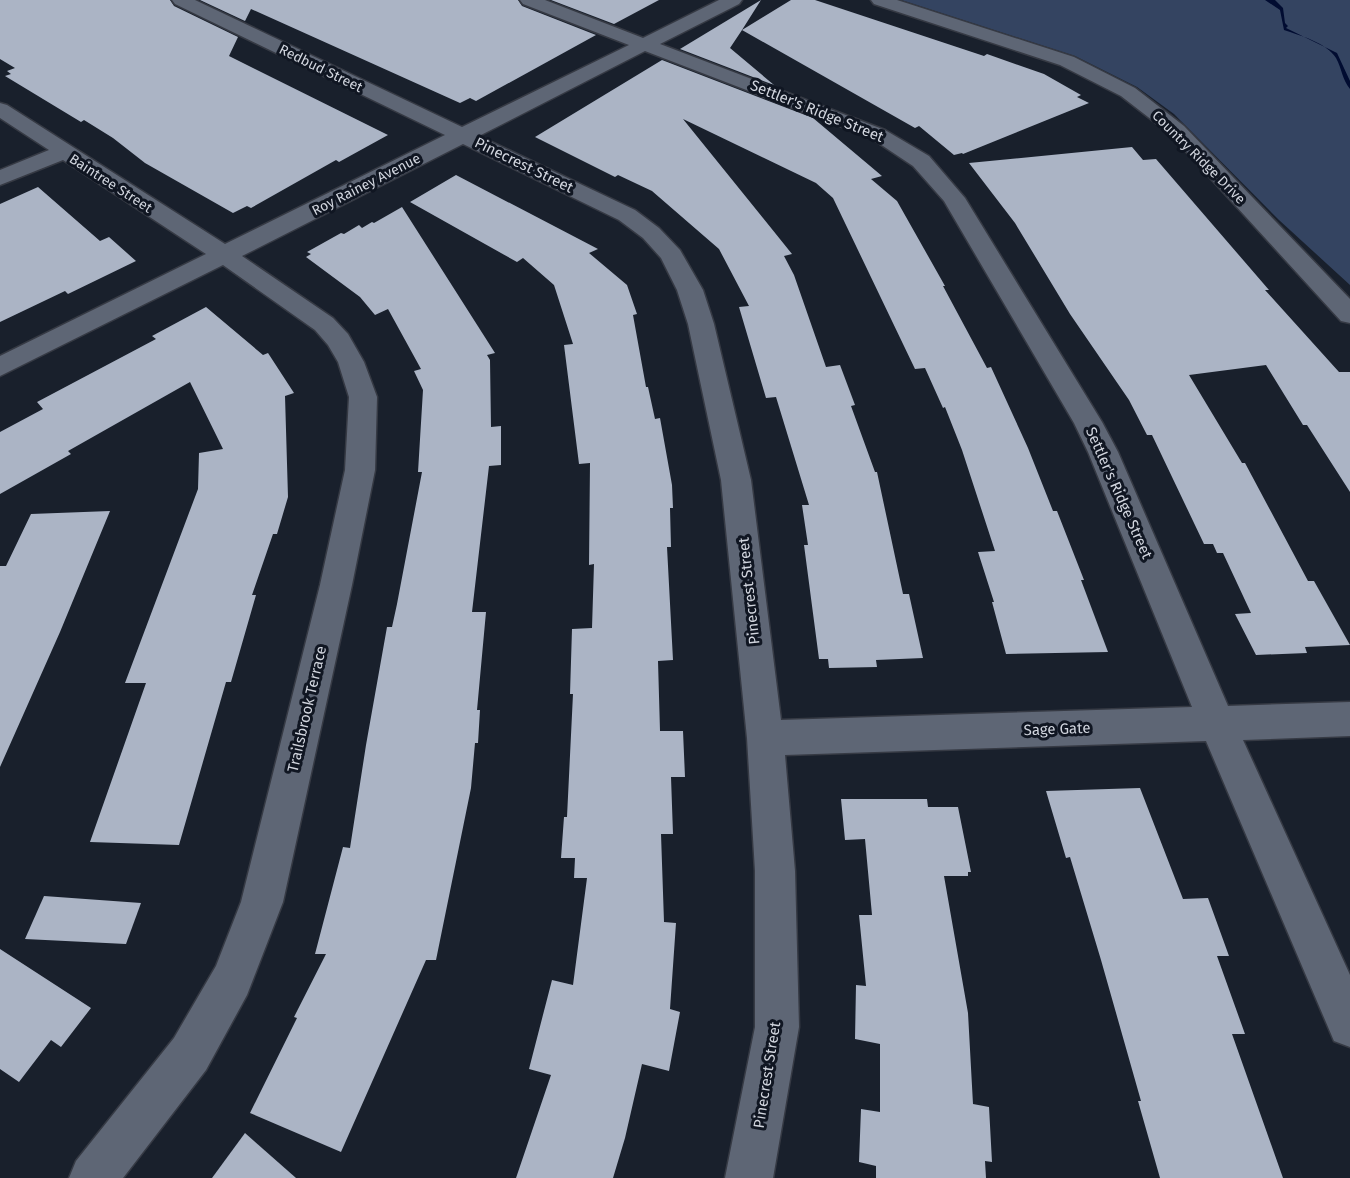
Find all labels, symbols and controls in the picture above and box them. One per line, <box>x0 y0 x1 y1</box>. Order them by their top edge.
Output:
street label: Redbud Street <box>276 41 366 96</box>
street label: Settler's Ridge Street <box>748 76 887 146</box>
street label: Country Ridge Drive <box>1148 107 1249 208</box>
street label: Pinecrest Street <box>472 133 577 197</box>
street label: Baintree Street <box>66 150 156 217</box>
street label: Roy Rainey Avenue <box>309 150 423 219</box>
street label: Settler's Ridge Street <box>1082 424 1156 562</box>
street label: Pinecrest Street <box>734 536 764 645</box>
street label: Trailsbrook Terrace <box>284 644 330 774</box>
street label: Sage Gate <box>1023 719 1091 739</box>
street label: Pinecrest Street <box>750 1020 784 1130</box>

